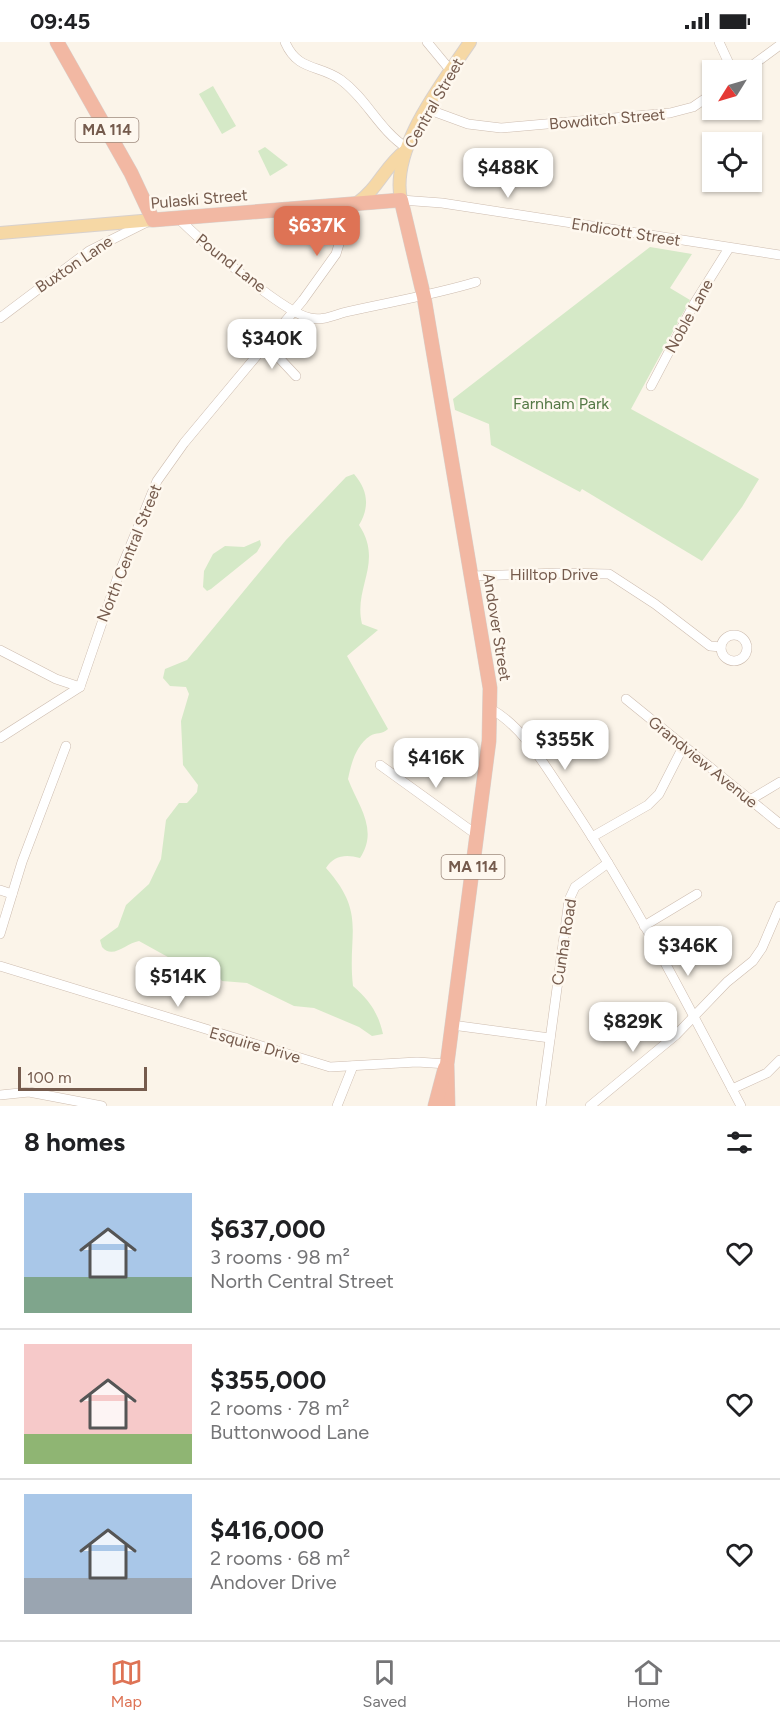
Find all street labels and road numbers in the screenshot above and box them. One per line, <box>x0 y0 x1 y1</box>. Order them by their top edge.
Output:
street label: Central Street <box>400 54 468 152</box>
street label: Bowditch Street <box>548 104 666 134</box>
road number: MA 114 <box>76 118 138 142</box>
street label: Pulaski Street <box>150 185 248 213</box>
street label: Endicott Street <box>570 214 682 250</box>
street label: Pound Lane <box>192 230 270 296</box>
street label: Buxton Lane <box>32 231 116 297</box>
street label: Noble Lane <box>661 276 717 356</box>
street label: North Central Street <box>93 481 165 625</box>
street label: Hilltop Drive <box>510 565 598 584</box>
street label: Andover Street <box>479 572 515 682</box>
street label: Grandview Avenue <box>644 712 762 812</box>
road number: MA 114 <box>442 855 504 879</box>
street label: Cunha Road <box>548 897 580 987</box>
street label: Esquire Drive <box>207 1023 303 1067</box>

